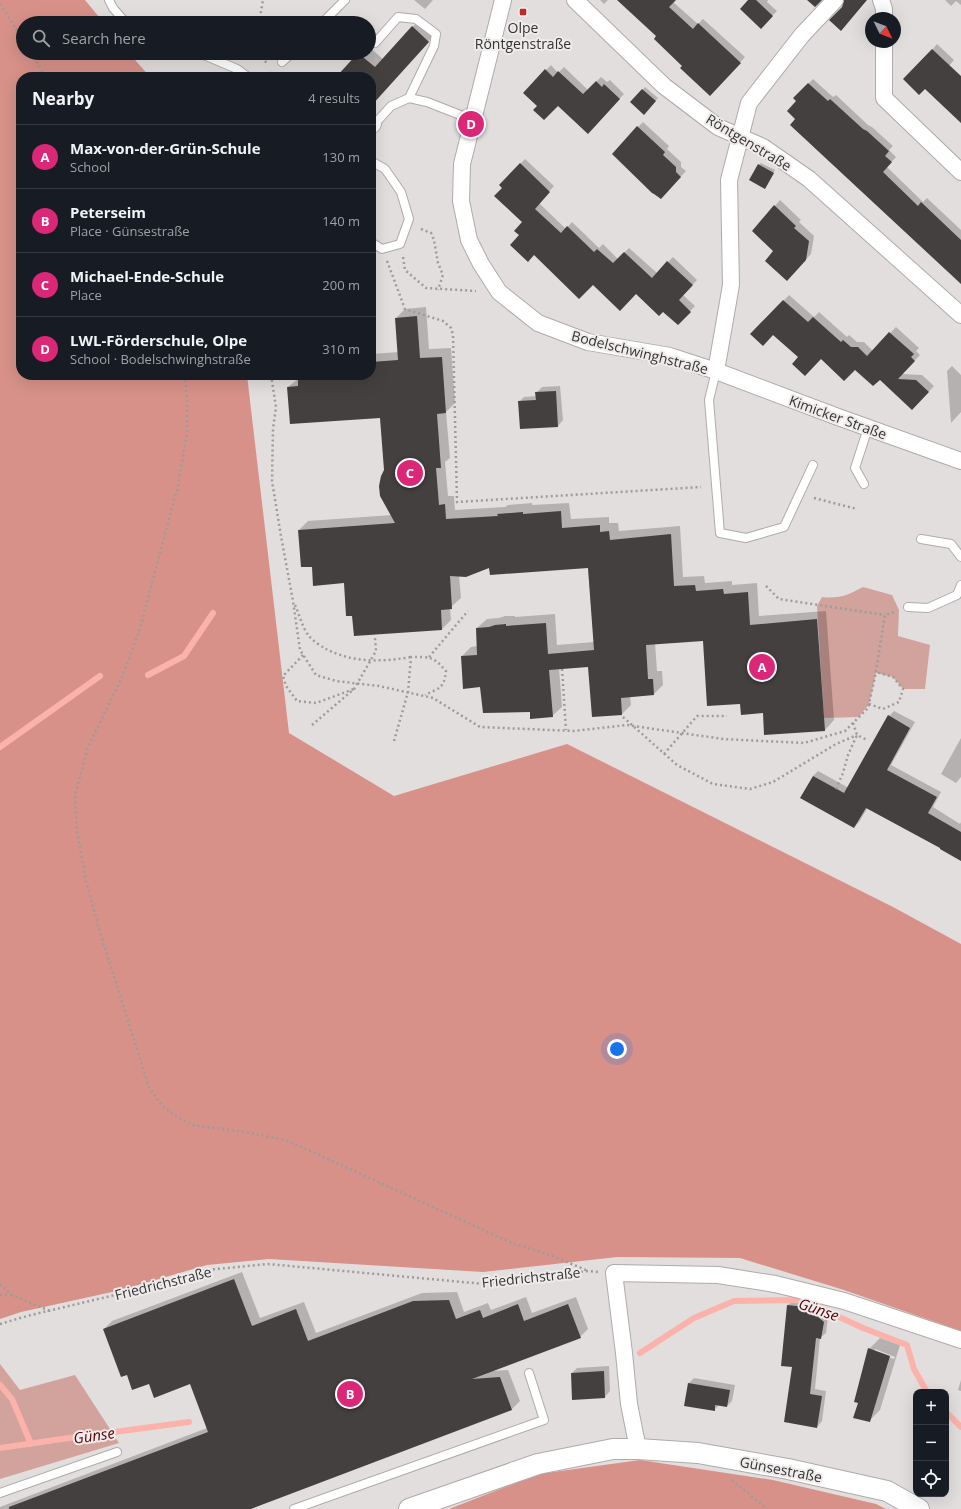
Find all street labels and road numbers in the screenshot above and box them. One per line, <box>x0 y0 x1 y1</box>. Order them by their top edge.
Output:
street label: Röntgenstraße <box>703 109 795 175</box>
street label: Bodelschwinghstraße <box>570 326 710 378</box>
street label: Kimicker Straße <box>787 391 890 444</box>
street label: Friedrichstraße <box>113 1262 214 1304</box>
street label: Friedrichstraße <box>481 1262 581 1292</box>
street label: Günsestraße <box>738 1452 824 1486</box>

